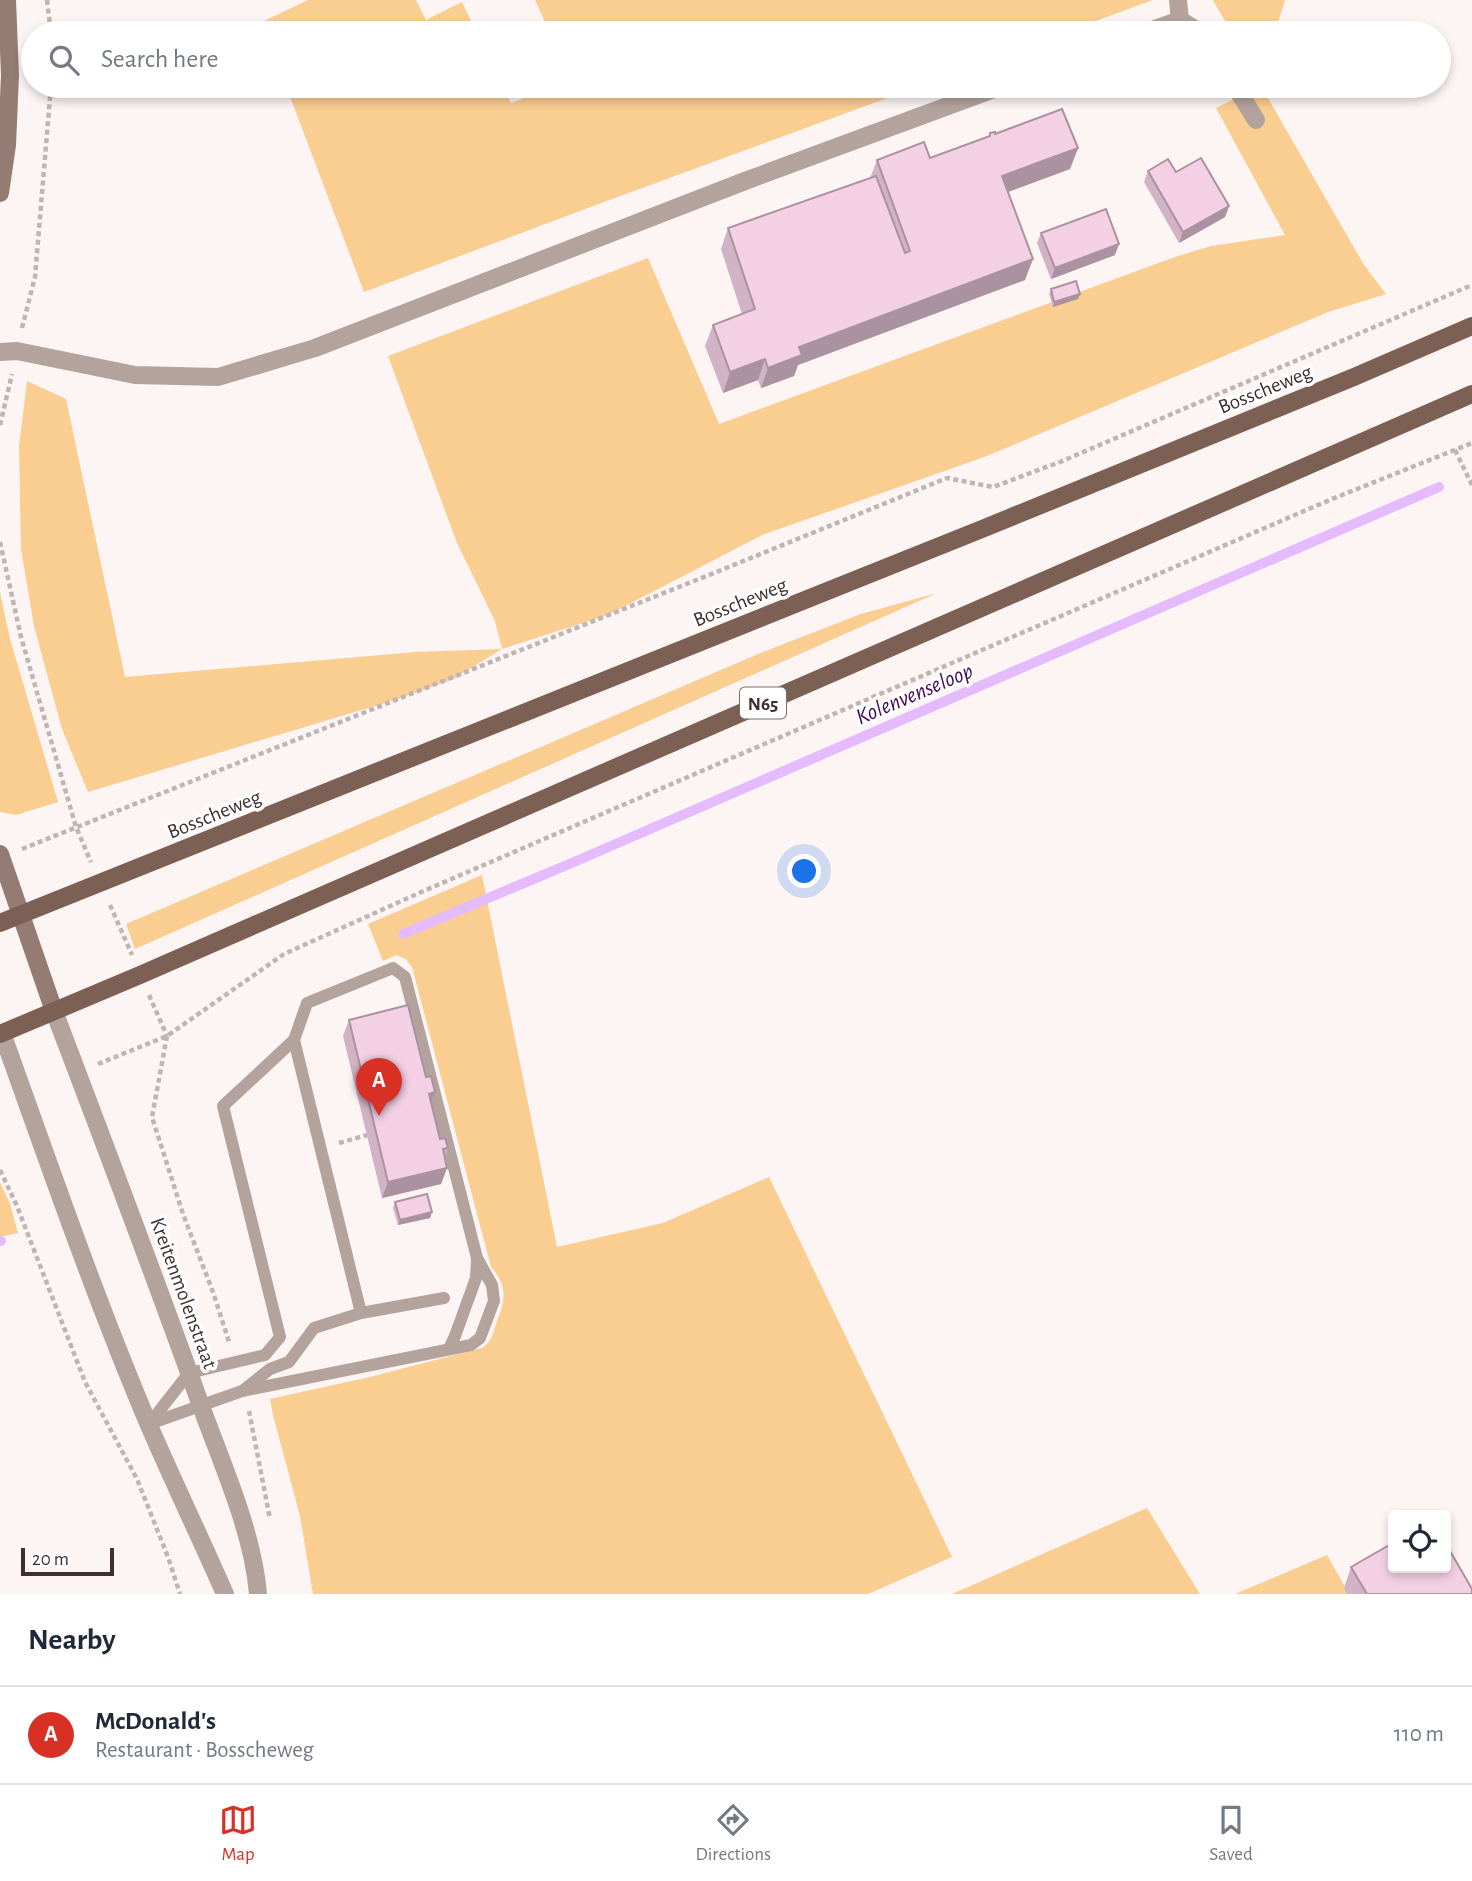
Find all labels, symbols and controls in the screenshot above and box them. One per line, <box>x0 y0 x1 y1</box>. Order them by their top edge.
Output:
search box <box>21 21 1451 98</box>
icon: search <box>45 41 83 79</box>
text: Search here <box>101 46 219 72</box>
street label: Bosscheweg <box>1215 361 1316 418</box>
street label: Bosscheweg <box>690 574 791 631</box>
water label: Kolenvenseloop <box>853 659 976 729</box>
road number: N65 <box>740 688 786 718</box>
street label: Bosscheweg <box>164 786 265 843</box>
your location <box>787 854 821 888</box>
pin: A <box>356 1058 402 1116</box>
street label: Kreitenmolenstraat <box>146 1215 221 1372</box>
map controls <box>1388 1510 1451 1573</box>
button: locate <box>1388 1510 1451 1573</box>
scale bar <box>21 1545 114 1577</box>
text: 20 m <box>32 1550 69 1569</box>
text: Nearby <box>28 1625 116 1655</box>
text: McDonald's <box>95 1708 216 1734</box>
text: A <box>44 1723 58 1746</box>
text: 110 m <box>1394 1723 1444 1746</box>
text: Restaurant · Bosscheweg <box>95 1739 314 1762</box>
tab: Map <box>219 1801 257 1866</box>
tab: Directions <box>695 1801 771 1866</box>
tab: Saved <box>1209 1801 1253 1866</box>

